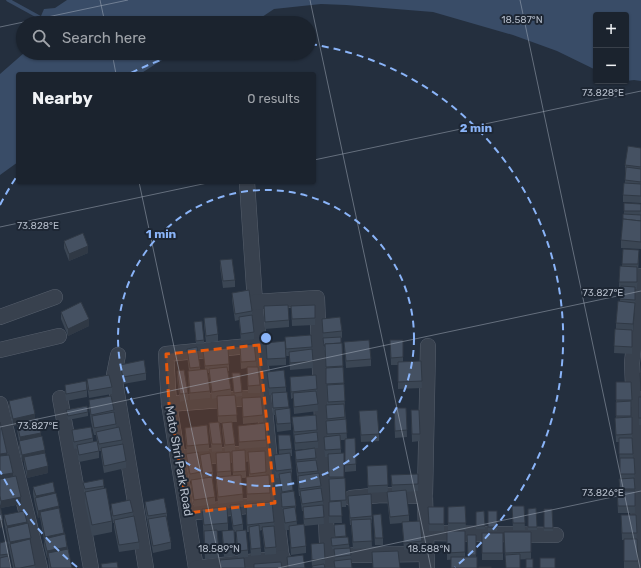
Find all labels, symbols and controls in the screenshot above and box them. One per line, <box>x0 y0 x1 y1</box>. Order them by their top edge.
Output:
map controls <box>593 12 629 84</box>
button: + <box>593 12 629 48</box>
text: 18.587°N <box>501 14 543 26</box>
search box <box>16 16 316 60</box>
icon: search <box>30 27 52 49</box>
text: Search here <box>62 29 146 47</box>
button: − <box>593 48 629 84</box>
text: 73.828°E <box>582 87 624 99</box>
text: Nearby <box>32 88 93 108</box>
text: 0 results <box>247 91 300 106</box>
text: 2 min <box>460 121 493 135</box>
text: 73.828°E <box>17 220 59 232</box>
text: 1 min <box>146 227 177 241</box>
text: 73.827°E <box>583 287 623 299</box>
centre of rings <box>259 331 273 345</box>
street label: Mato Shri Park Road <box>162 405 196 517</box>
text: 73.827°E <box>18 420 58 432</box>
text: 73.826°E <box>582 487 624 499</box>
text: 18.589°N <box>198 543 240 555</box>
text: 18.588°N <box>408 543 450 555</box>

